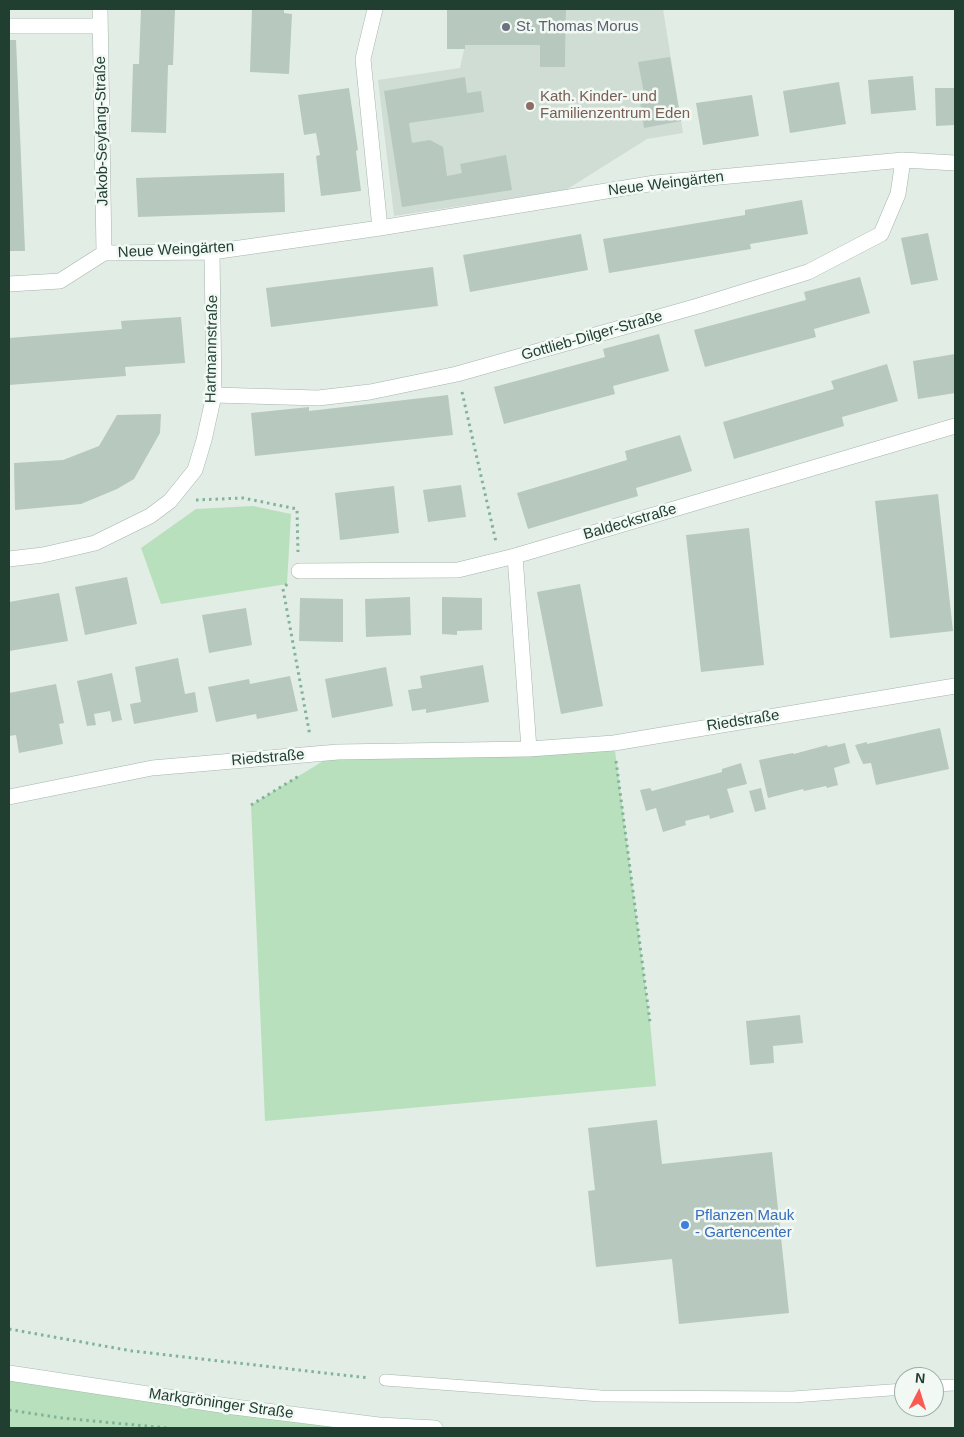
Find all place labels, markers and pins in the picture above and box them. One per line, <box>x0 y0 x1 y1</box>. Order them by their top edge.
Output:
place label: St. Thomas Morus <box>516 18 639 36</box>
marker: St. Thomas Morus <box>500 21 512 33</box>
place label: Kath. Kinder- und Familienzentrum Eden <box>540 88 690 123</box>
marker: Kath. Kinder- und Familienzentrum Eden <box>524 100 536 112</box>
place label: Pflanzen Mauk - Gartencenter <box>695 1207 794 1242</box>
marker: Pflanzen Mauk - Gartencenter <box>679 1219 691 1231</box>

